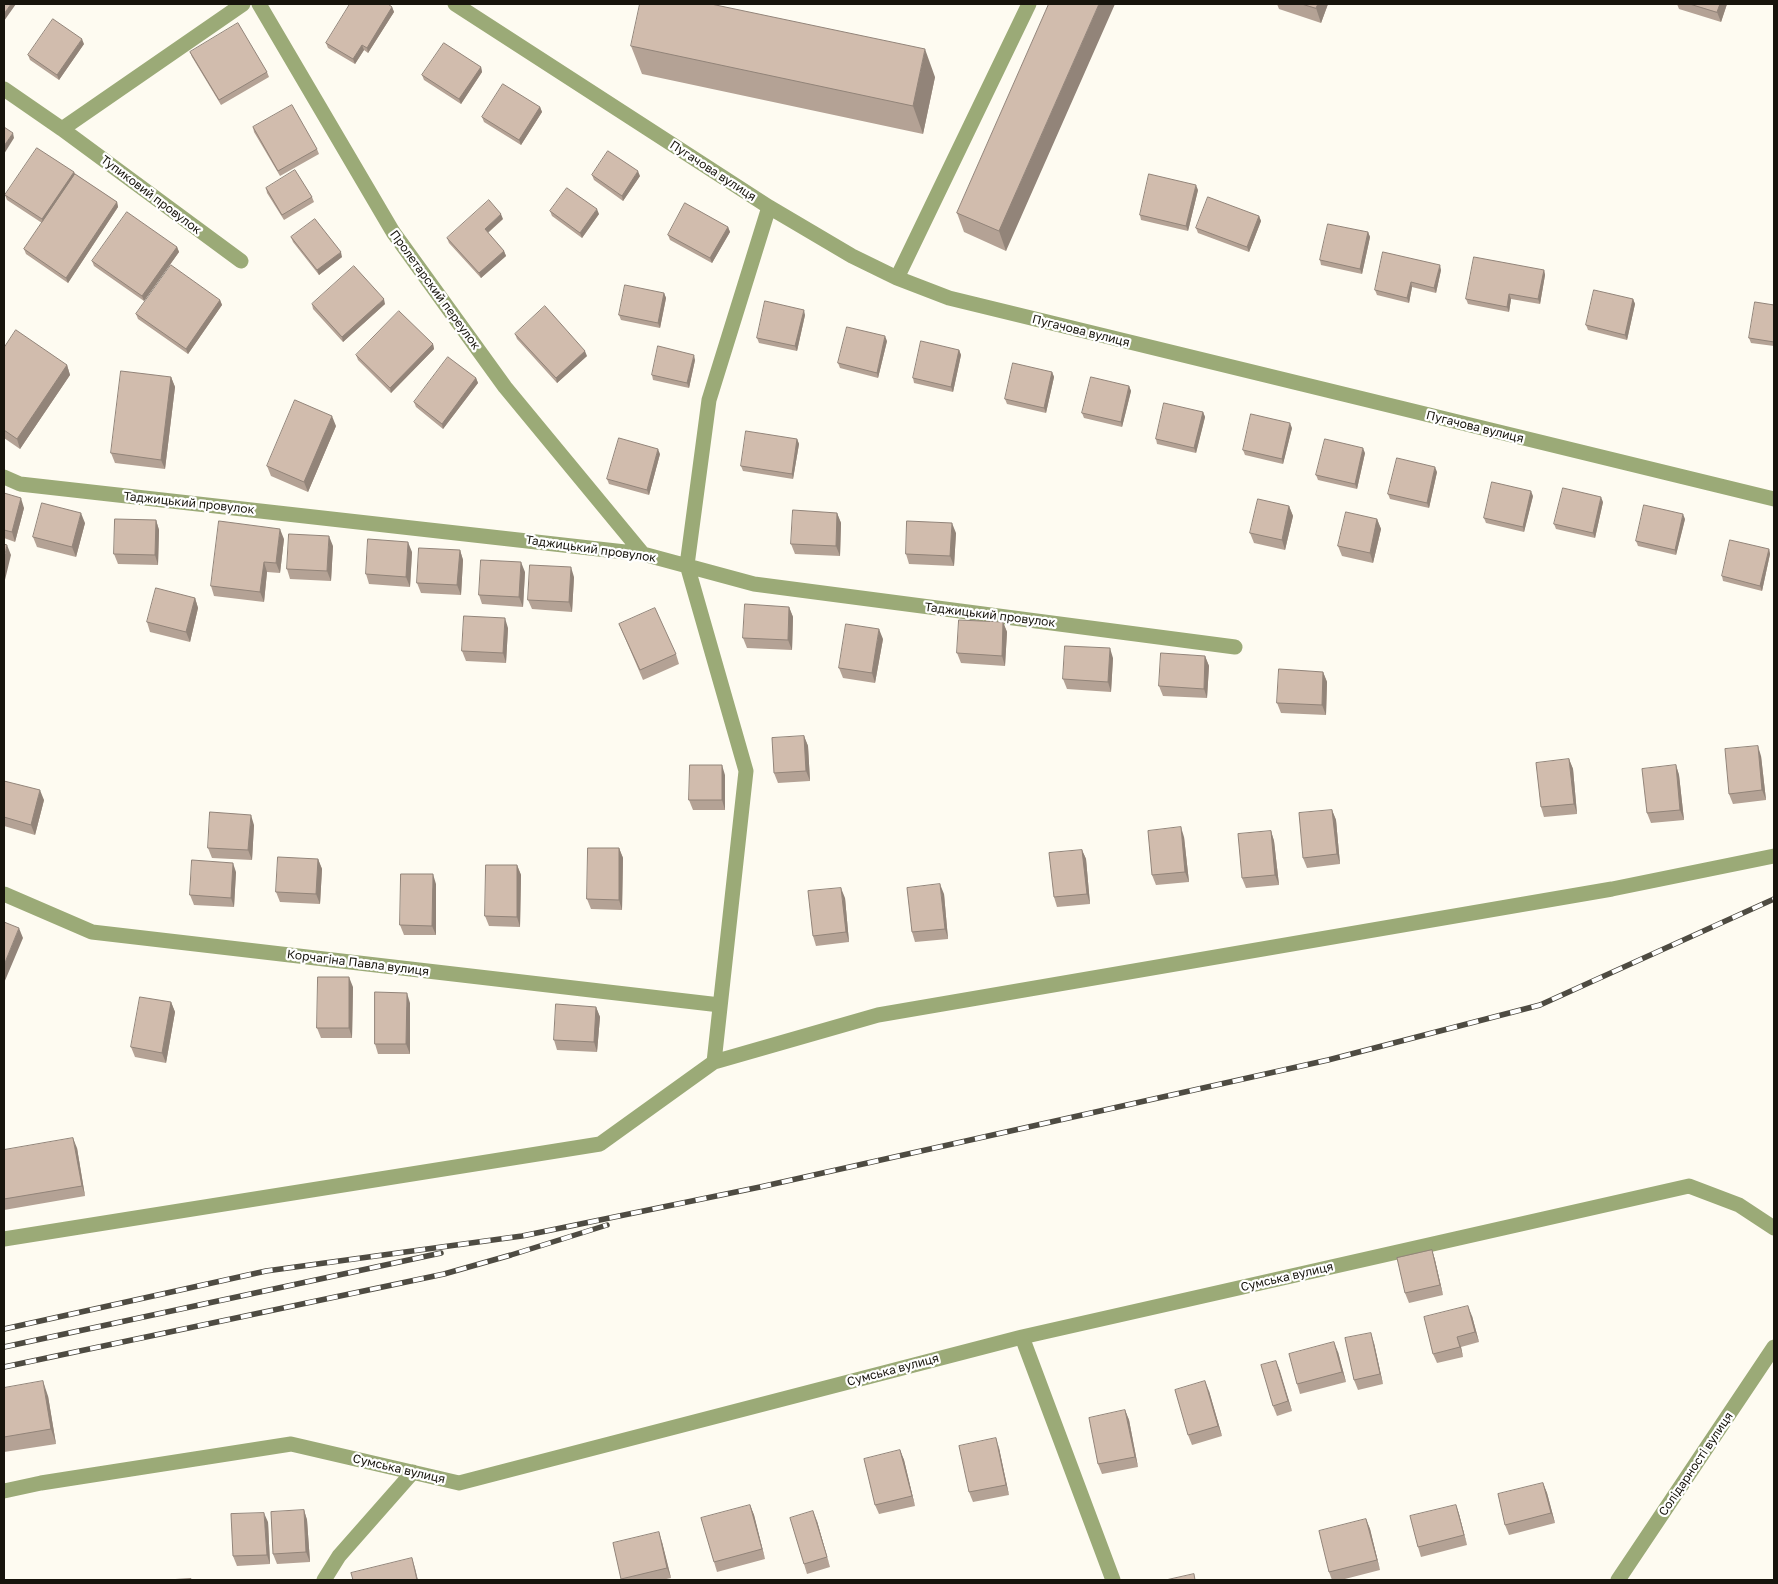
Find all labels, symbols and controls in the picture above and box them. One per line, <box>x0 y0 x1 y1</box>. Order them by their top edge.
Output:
street label: Пугачова вулиця <box>667 138 759 204</box>
street label: Тупиковий провулок <box>98 153 204 237</box>
street label: Пролетарский переулок <box>387 227 483 353</box>
street label: Пугачова вулиця <box>1031 312 1131 350</box>
street label: Пугачова вулиця <box>1425 408 1525 446</box>
street label: Таджицький провулок <box>123 489 255 517</box>
street label: Таджицький провулок <box>525 533 657 565</box>
street label: Таджицький провулок <box>924 600 1056 630</box>
street label: Корчагіна Павла вулиця <box>286 947 430 979</box>
street label: Сумська вулиця <box>1239 1259 1335 1295</box>
street label: Сумська вулиця <box>845 1351 941 1389</box>
street label: Солідарності вулиця <box>1656 1409 1736 1519</box>
street label: Сумська вулиця <box>351 1451 447 1487</box>

